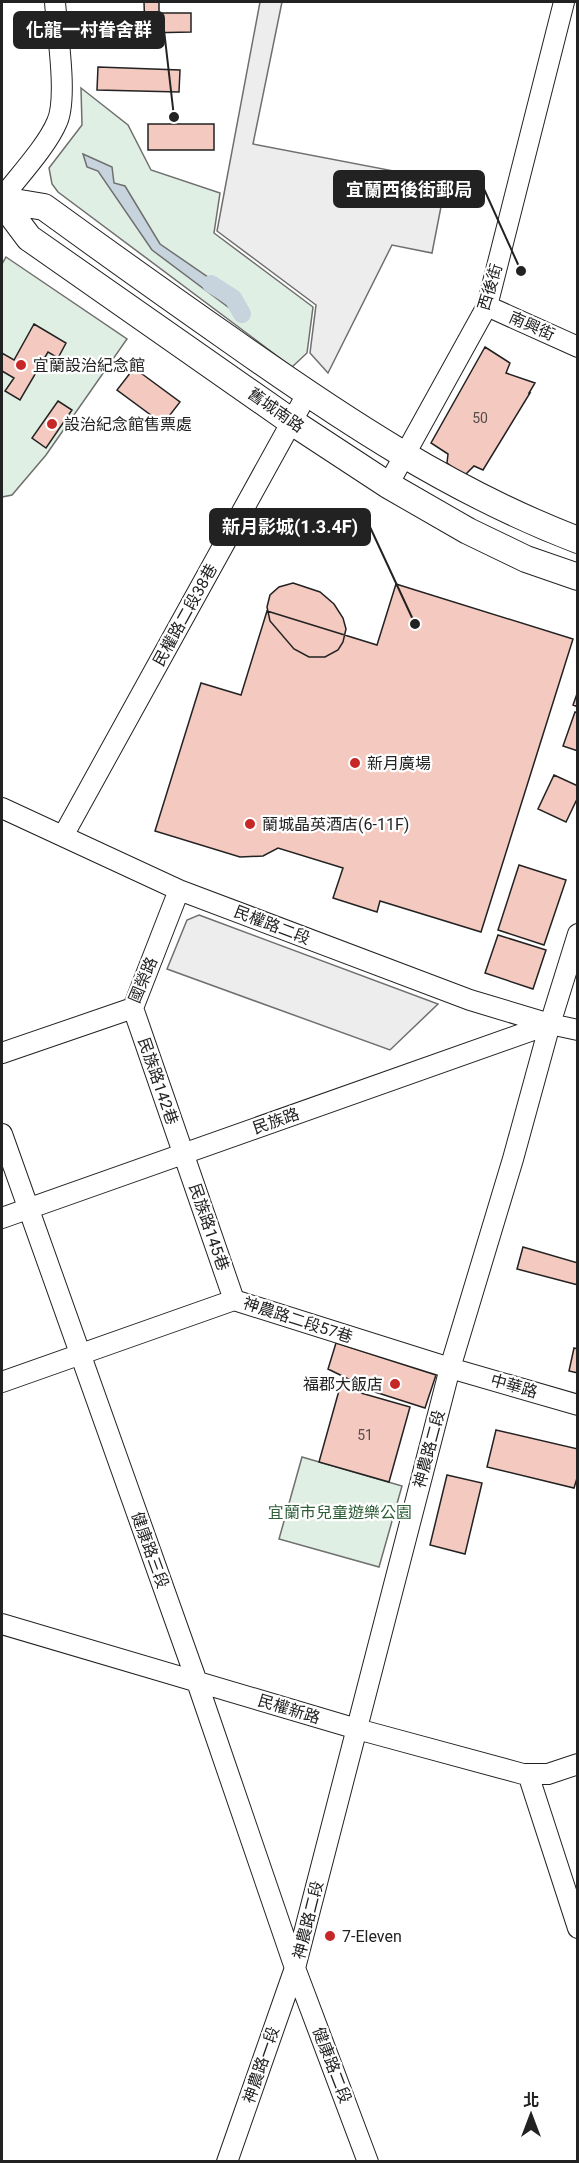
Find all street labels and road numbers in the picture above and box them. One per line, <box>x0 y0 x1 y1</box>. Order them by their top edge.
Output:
street label: 西後街 <box>474 261 506 313</box>
street label: 南興街 <box>506 308 558 344</box>
street label: 舊城南路 <box>244 384 308 436</box>
street label: 民權路二段38巷 <box>149 561 221 669</box>
street label: 民權路二段 <box>231 902 313 948</box>
street label: 國榮路 <box>125 954 161 1006</box>
street label: 民族路142巷 <box>134 1035 182 1127</box>
street label: 民族路 <box>250 1104 302 1138</box>
street label: 民族路145巷 <box>185 1181 233 1273</box>
street label: 神農路二段57巷 <box>241 1293 355 1347</box>
street label: 中華路 <box>488 1370 540 1402</box>
street label: 神農路二段 <box>409 1408 449 1490</box>
street label: 健康路三段 <box>127 1509 173 1591</box>
street label: 民權新路 <box>256 1691 322 1727</box>
street label: 神農路二段 <box>289 1879 327 1961</box>
street label: 神農路一段 <box>239 2024 283 2106</box>
street label: 健康路二段 <box>309 2024 355 2106</box>

